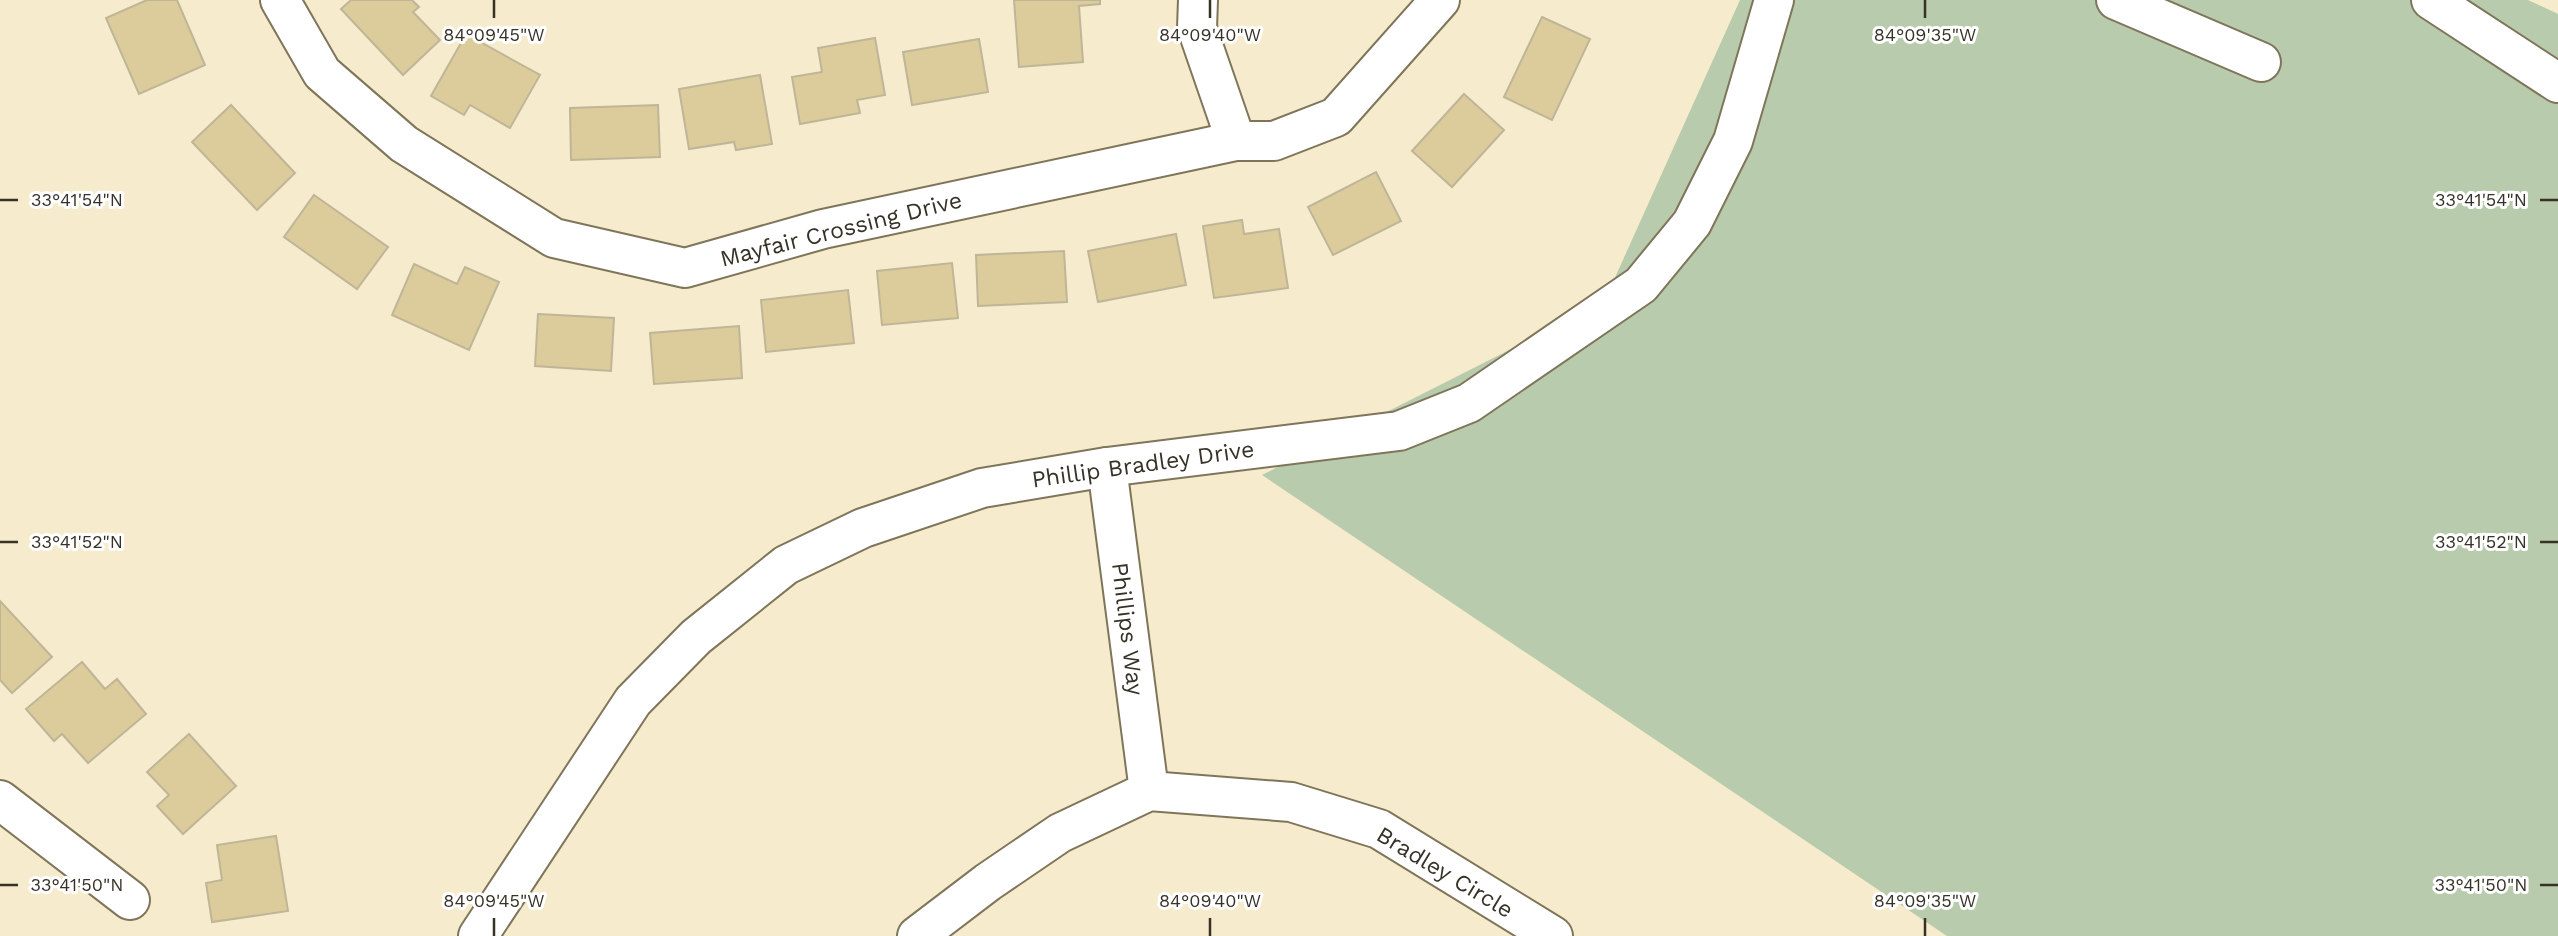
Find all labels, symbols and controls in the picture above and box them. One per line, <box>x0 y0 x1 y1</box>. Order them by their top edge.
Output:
text: 84°09'45"W <box>443 24 545 45</box>
text: 84°09'40"W <box>1159 24 1261 45</box>
text: 84°09'35"W <box>1874 24 1976 45</box>
street label: Mayfair Crossing Drive <box>717 186 965 273</box>
text: 33°41'54"N <box>31 189 123 210</box>
text: 33°41'54"N <box>2435 189 2527 210</box>
street label: Phillip Bradley Drive <box>1030 436 1256 493</box>
text: 33°41'52"N <box>31 531 123 552</box>
text: 33°41'52"N <box>2435 531 2527 552</box>
street label: Phillips Way <box>1106 561 1149 697</box>
street label: Bradley Circle <box>1372 821 1518 924</box>
text: 33°41'50"N <box>31 874 123 895</box>
text: 33°41'50"N <box>2435 874 2527 895</box>
text: 84°09'45"W <box>443 890 545 911</box>
text: 84°09'40"W <box>1159 890 1261 911</box>
text: 84°09'35"W <box>1874 890 1976 911</box>

